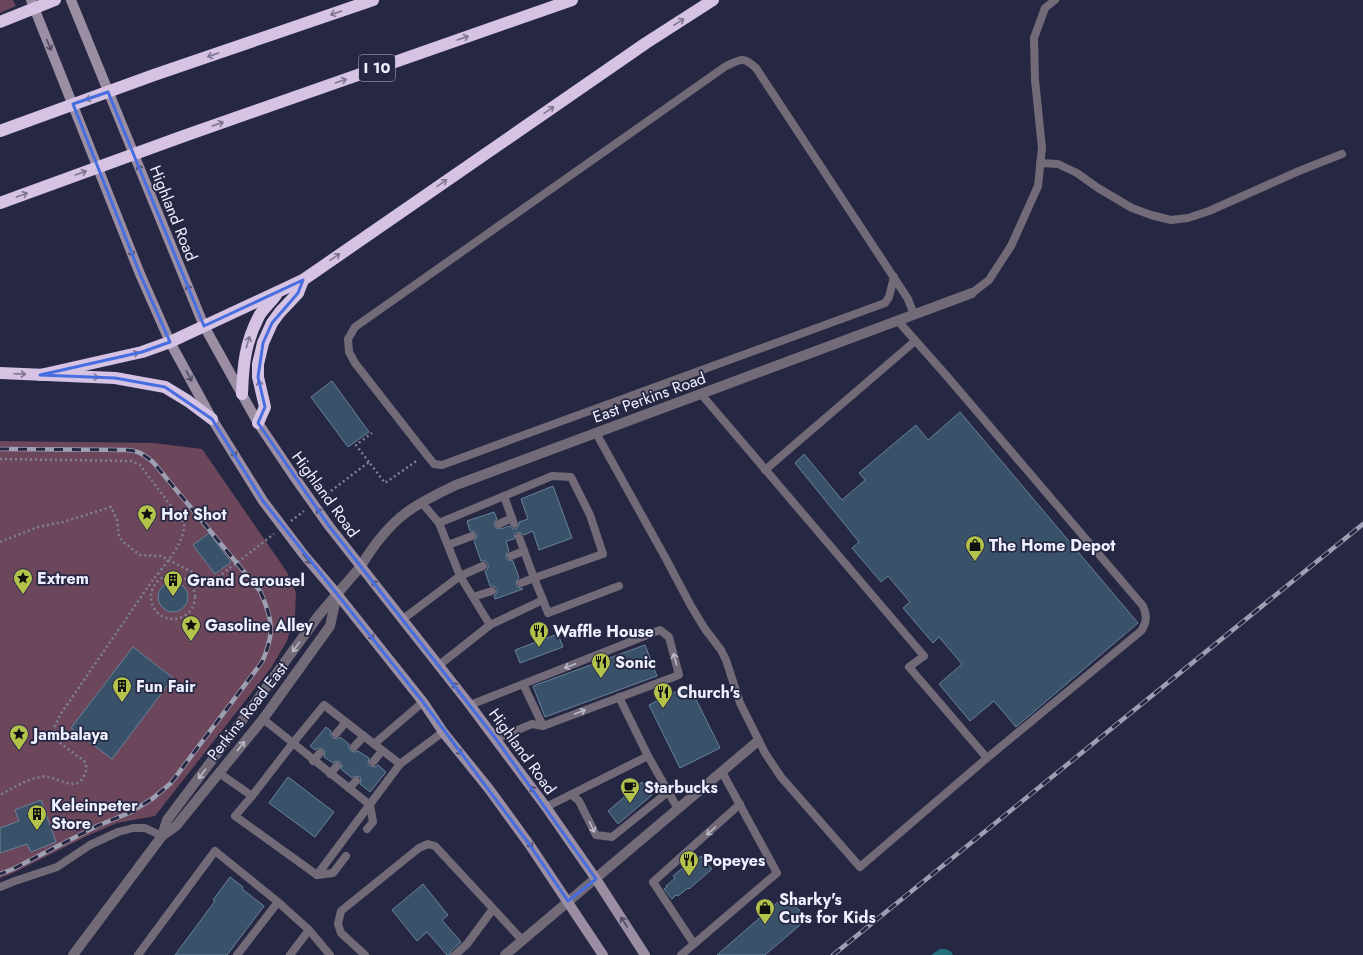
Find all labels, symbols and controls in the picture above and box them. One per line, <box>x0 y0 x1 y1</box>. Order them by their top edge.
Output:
one-way arrow <box>330 9 342 17</box>
one-way arrow <box>673 18 684 26</box>
one-way arrow <box>457 34 470 41</box>
one-way arrow <box>46 38 53 50</box>
one-way arrow <box>207 51 219 59</box>
road number: I 10 <box>359 55 395 81</box>
one-way arrow <box>334 76 346 84</box>
one-way arrow <box>86 94 98 102</box>
one-way arrow <box>543 106 554 114</box>
one-way arrow <box>212 119 224 127</box>
street label: Highland Road <box>144 162 203 264</box>
one-way arrow <box>136 164 143 176</box>
one-way arrow <box>74 169 86 177</box>
one-way arrow <box>436 179 447 187</box>
one-way arrow <box>16 190 28 198</box>
one-way arrow <box>127 245 135 257</box>
one-way arrow <box>329 253 340 261</box>
one-way arrow <box>185 284 193 296</box>
one-way arrow <box>245 337 253 349</box>
one-way arrow <box>126 349 139 357</box>
street label: East Perkins Road <box>589 366 709 429</box>
one-way arrow <box>13 370 26 378</box>
one-way arrow <box>186 370 193 382</box>
one-way arrow <box>86 374 99 381</box>
one-way arrow <box>255 380 263 393</box>
one-way arrow <box>229 446 237 457</box>
street label: Highland Road <box>287 447 365 542</box>
place icon: Hot Shot <box>136 503 158 531</box>
place label: Hot Shot <box>161 503 227 526</box>
one-way arrow <box>316 508 324 519</box>
shop icon: The Home Depot <box>964 534 986 562</box>
place label: The Home Depot <box>989 534 1116 557</box>
one-way arrow <box>302 553 311 564</box>
place icon: Extrem <box>12 567 34 595</box>
place label: Extrem <box>37 567 89 590</box>
building icon: Grand Carousel <box>162 569 184 597</box>
place label: Grand Carousel <box>187 569 305 592</box>
one-way arrow <box>371 580 380 591</box>
place icon: Gasoline Alley <box>180 614 202 642</box>
place label: Gasoline Alley <box>205 614 314 637</box>
restaurant icon: Waffle House <box>528 620 550 648</box>
place label: Waffle House <box>553 620 654 643</box>
one-way arrow <box>366 630 375 641</box>
one-way arrow <box>292 641 300 652</box>
restaurant icon: Sonic <box>590 651 612 679</box>
place label: Sonic <box>615 651 656 674</box>
one-way arrow <box>671 653 678 666</box>
street label: Perkins Road East <box>202 657 293 765</box>
one-way arrow <box>565 662 577 670</box>
building icon: Fun Fair <box>111 675 133 703</box>
place label: Fun Fair <box>136 675 196 698</box>
restaurant icon: Church's <box>652 681 674 709</box>
place label: Church's <box>677 681 740 704</box>
one-way arrow <box>451 682 460 693</box>
street label: Highland Road <box>484 704 562 799</box>
one-way arrow <box>573 708 585 716</box>
place icon: Jambalaya <box>8 723 30 751</box>
place label: Jambalaya <box>30 723 108 746</box>
one-way arrow <box>236 740 245 751</box>
one-way arrow <box>453 744 462 755</box>
one-way arrow <box>198 768 206 779</box>
cafe icon: Starbucks <box>619 776 641 804</box>
place label: Starbucks <box>644 776 718 799</box>
one-way arrow <box>530 786 538 797</box>
place label: Keleinpeter Store <box>51 794 138 835</box>
building icon: Keleinpeter Store <box>26 803 48 831</box>
one-way arrow <box>589 821 596 833</box>
one-way arrow <box>705 826 716 835</box>
one-way arrow <box>525 837 533 848</box>
restaurant icon: Popeyes <box>678 849 700 877</box>
place label: Popeyes <box>703 849 765 872</box>
place label: Sharky's Cuts for Kids <box>779 888 876 929</box>
shop icon: Sharky's Cuts for Kids <box>754 897 776 925</box>
one-way arrow <box>620 917 628 928</box>

